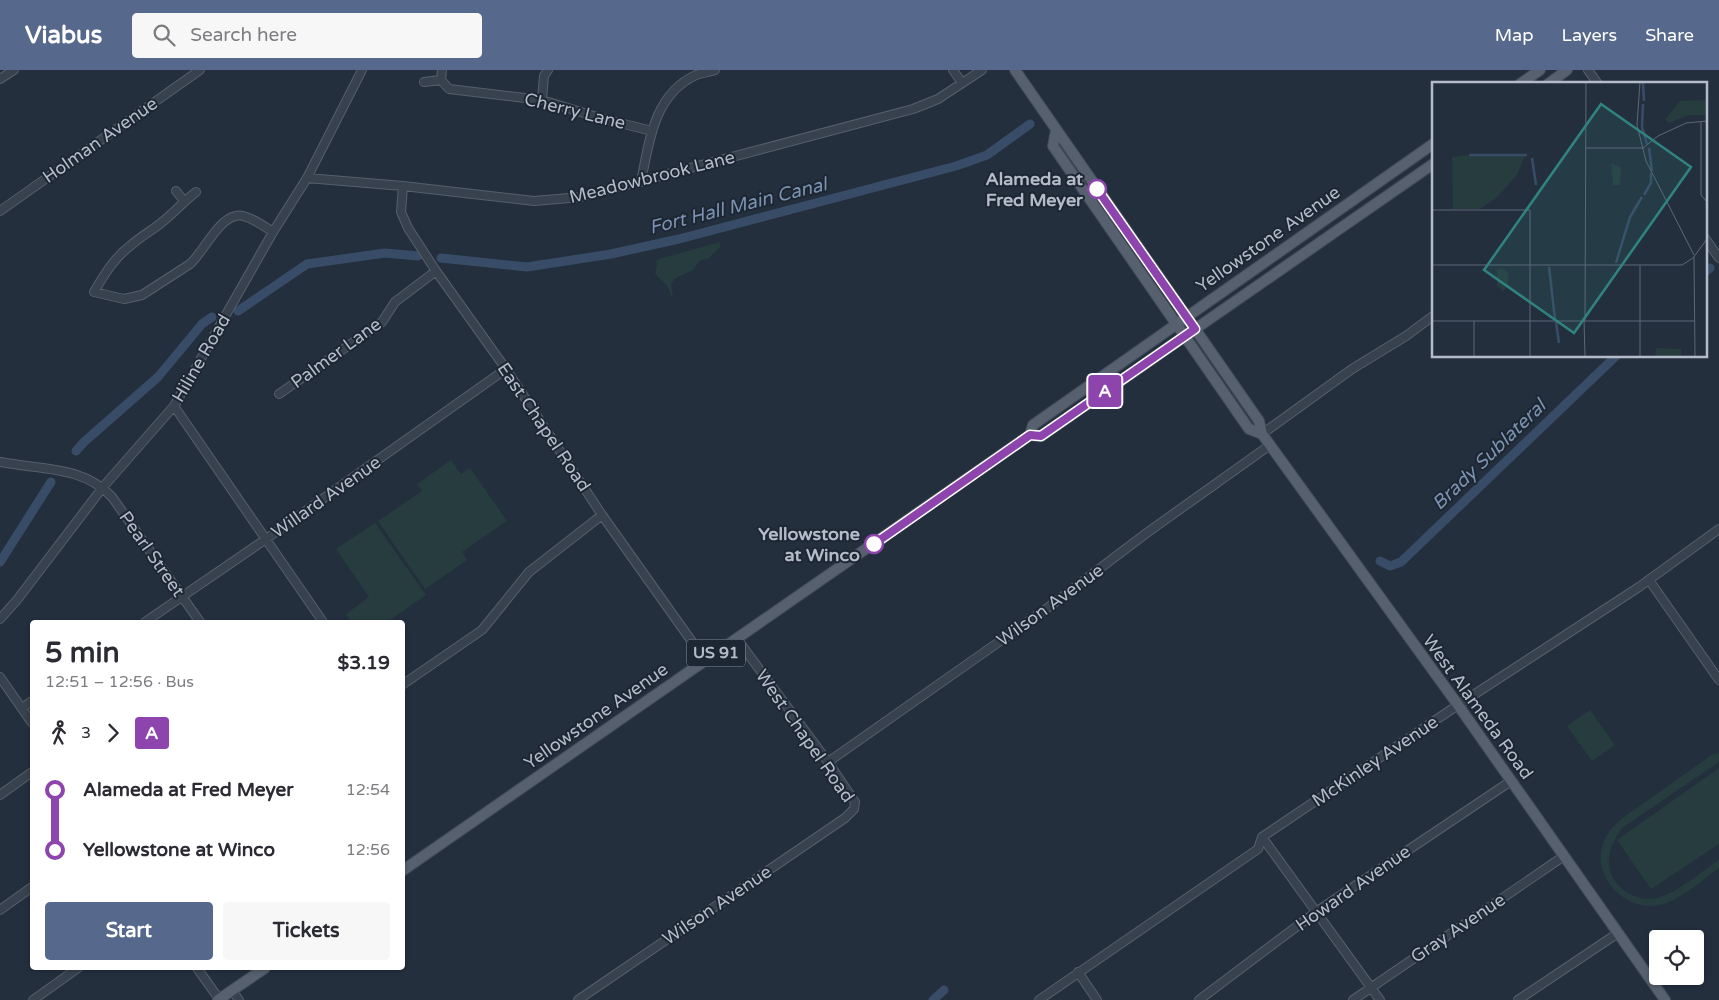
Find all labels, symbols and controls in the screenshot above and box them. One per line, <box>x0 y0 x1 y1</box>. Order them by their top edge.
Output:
search box <box>132 13 482 58</box>
text: Viabus <box>25 21 102 50</box>
icon: search <box>150 21 178 49</box>
text: Search here <box>190 24 297 46</box>
text: Map <box>1495 24 1534 46</box>
text: Layers <box>1562 24 1617 46</box>
text: Share <box>1645 24 1694 46</box>
inset map <box>1432 82 1706 358</box>
street label: Cherry Lane <box>522 88 628 134</box>
street label: Holman Avenue <box>38 92 162 188</box>
street label: Meadowbrook Lane <box>567 146 737 208</box>
place label: Alameda at Fred Meyer <box>985 168 1084 211</box>
water label: Fort Hall Main Canal <box>647 173 831 239</box>
marker: Alameda at Fred Meyer <box>1087 179 1107 199</box>
street label: Yellowstone Avenue <box>1192 181 1344 297</box>
street label: Hiline Road <box>167 310 235 406</box>
street label: Palmer Lane <box>287 313 385 393</box>
street label: East Chapel Road <box>493 358 595 496</box>
line badge: A <box>1089 375 1121 407</box>
text: A <box>1098 380 1112 402</box>
water label: Brady Sublateral <box>1428 394 1552 515</box>
street label: Willard Avenue <box>267 451 385 543</box>
street label: Pearl Street <box>114 507 190 601</box>
place label: Yellowstone at Winco <box>758 523 860 566</box>
marker: Yellowstone at Winco <box>864 534 884 554</box>
street label: Wilson Avenue <box>992 559 1108 651</box>
street label: West Alameda Road <box>1418 630 1538 784</box>
text: 5 min <box>45 636 120 670</box>
road number: US 91 <box>687 640 745 666</box>
text: $3.19 <box>338 652 390 674</box>
street label: Yellowstone Avenue <box>520 658 672 774</box>
street label: West Chapel Road <box>751 665 859 807</box>
text: 12:51 – 12:56 · Bus <box>45 672 194 692</box>
street label: McKinley Avenue <box>1308 711 1442 811</box>
icon: walk <box>45 719 73 747</box>
icon: forward <box>99 719 127 747</box>
text: A <box>145 722 159 744</box>
text: 3 <box>81 723 91 743</box>
text: Alameda at Fred Meyer <box>83 779 293 801</box>
text: 12:54 <box>346 780 390 800</box>
text: Yellowstone at Winco <box>83 839 275 861</box>
text: 12:56 <box>346 840 390 860</box>
street label: Howard Avenue <box>1291 840 1415 936</box>
street label: Wilson Avenue <box>658 860 776 950</box>
street label: Gray Avenue <box>1407 888 1509 968</box>
button: Start <box>45 902 213 960</box>
button: Tickets <box>223 902 390 960</box>
map controls <box>1649 930 1704 985</box>
button: locate <box>1649 930 1704 985</box>

